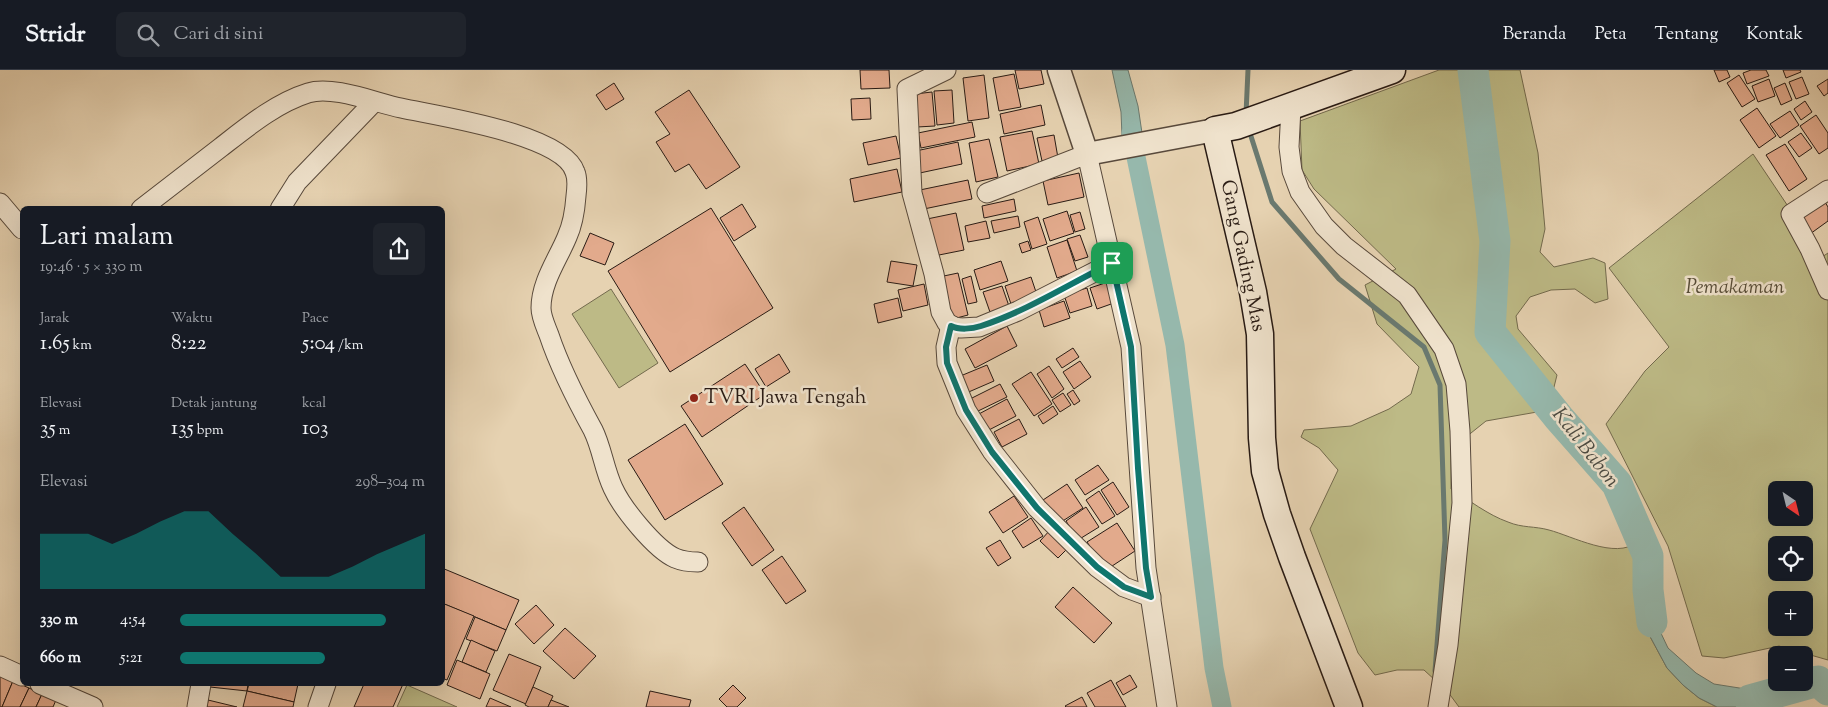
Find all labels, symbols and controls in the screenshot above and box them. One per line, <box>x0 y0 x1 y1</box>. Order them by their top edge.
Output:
search box <box>116 12 466 57</box>
text: Stridr <box>25 18 86 52</box>
icon: search <box>134 21 162 49</box>
text: Cari di sini <box>174 21 263 48</box>
text: Beranda <box>1503 22 1566 48</box>
text: Peta <box>1594 22 1627 48</box>
text: Tentang <box>1655 22 1718 48</box>
text: Kontak <box>1746 22 1803 48</box>
street label: Gang Gading Mas <box>1212 177 1272 335</box>
text: Lari malam <box>40 217 174 257</box>
button: share <box>373 223 425 275</box>
pin <box>1091 242 1133 284</box>
icon: arrive <box>1098 249 1126 277</box>
text: 19:46 · 5 × 330 m <box>40 256 143 279</box>
park label: Pemakaman <box>1686 274 1785 303</box>
text: Jarak <box>40 309 70 329</box>
text: Waktu <box>171 309 213 329</box>
text: Pace <box>302 309 329 329</box>
text: 1.65 <box>40 329 70 359</box>
text: 8:22 <box>171 329 207 359</box>
text: 5:04 <box>302 329 335 359</box>
text: km <box>70 336 92 356</box>
text: /km <box>335 336 363 356</box>
place label: TVRI Jawa Tengah <box>704 384 867 413</box>
marker: TVRI Jawa Tengah <box>688 392 700 404</box>
text: Elevasi <box>40 394 82 414</box>
text: Detak jantung <box>171 394 257 414</box>
text: kcal <box>302 394 326 414</box>
water label: Kali Babon <box>1544 401 1626 495</box>
text: 35 <box>40 414 56 444</box>
text: 135 <box>171 414 194 444</box>
text: 103 <box>302 414 329 444</box>
text: m <box>56 421 70 441</box>
text: bpm <box>194 421 224 441</box>
text: Elevasi <box>40 471 88 494</box>
text: 298–304 m <box>355 471 425 494</box>
north arrow <box>1768 481 1812 526</box>
map controls <box>1768 481 1813 691</box>
button: locate <box>1768 536 1813 581</box>
button: + <box>1768 591 1813 636</box>
text: 330 m <box>40 609 78 632</box>
text: 4:54 <box>120 609 146 632</box>
button: − <box>1768 646 1813 691</box>
text: 660 m <box>40 647 81 670</box>
text: 5:21 <box>120 647 143 670</box>

